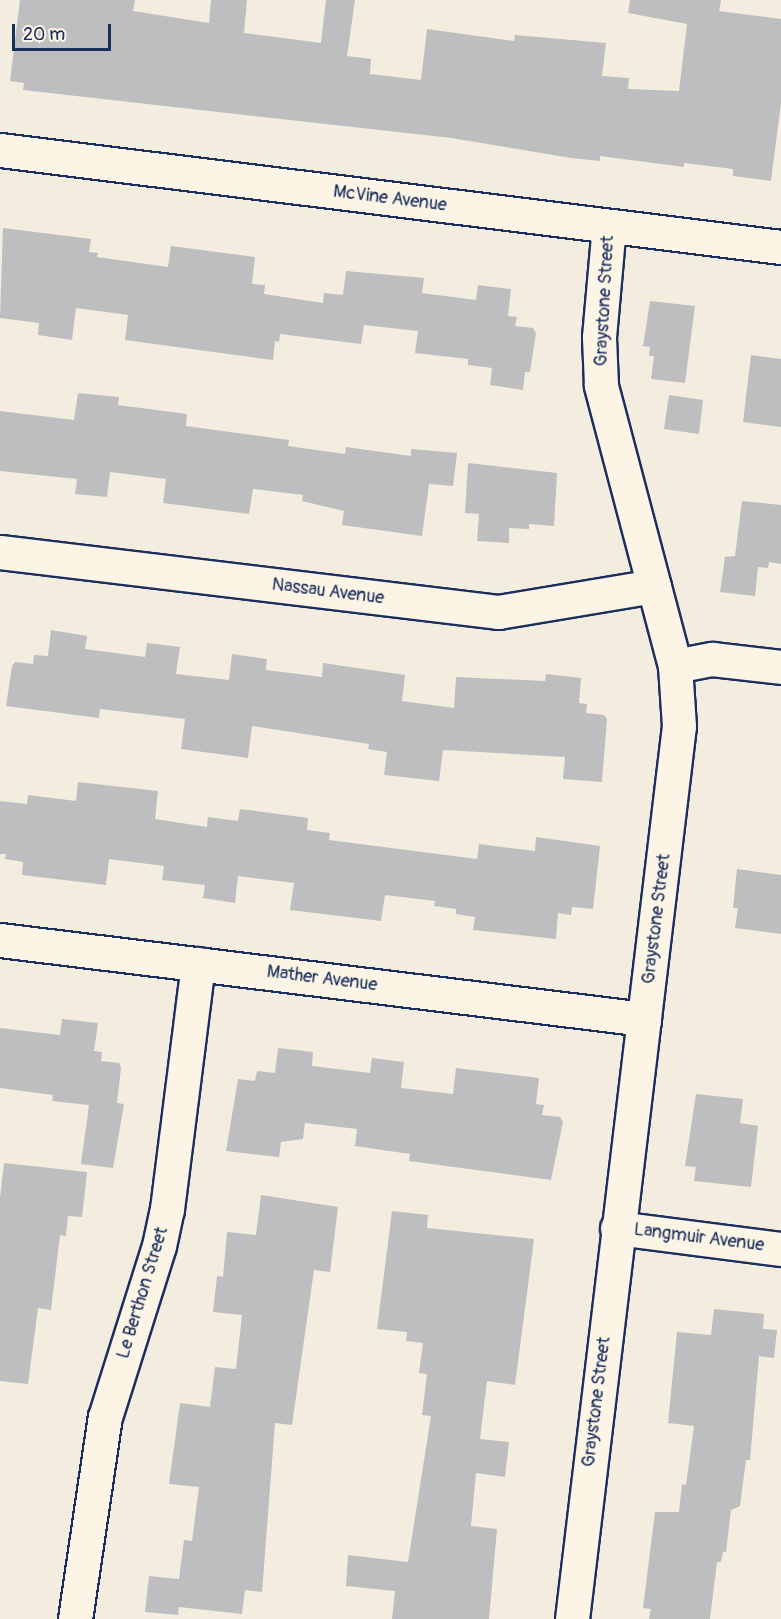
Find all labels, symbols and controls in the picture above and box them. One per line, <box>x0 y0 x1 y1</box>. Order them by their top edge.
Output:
scale bar <box>15 12 114 50</box>
text: 20 m <box>23 23 65 46</box>
street label: McVine Avenue <box>332 181 448 217</box>
street label: Graystone Street <box>591 235 619 367</box>
street label: Nassau Avenue <box>271 574 385 610</box>
street label: Graystone Street <box>638 853 676 985</box>
street label: Mather Avenue <box>266 962 378 996</box>
street label: Langmuir Avenue <box>633 1219 765 1257</box>
street label: Le Berthon Street <box>113 1225 173 1361</box>
street label: Graystone Street <box>578 1336 616 1468</box>

